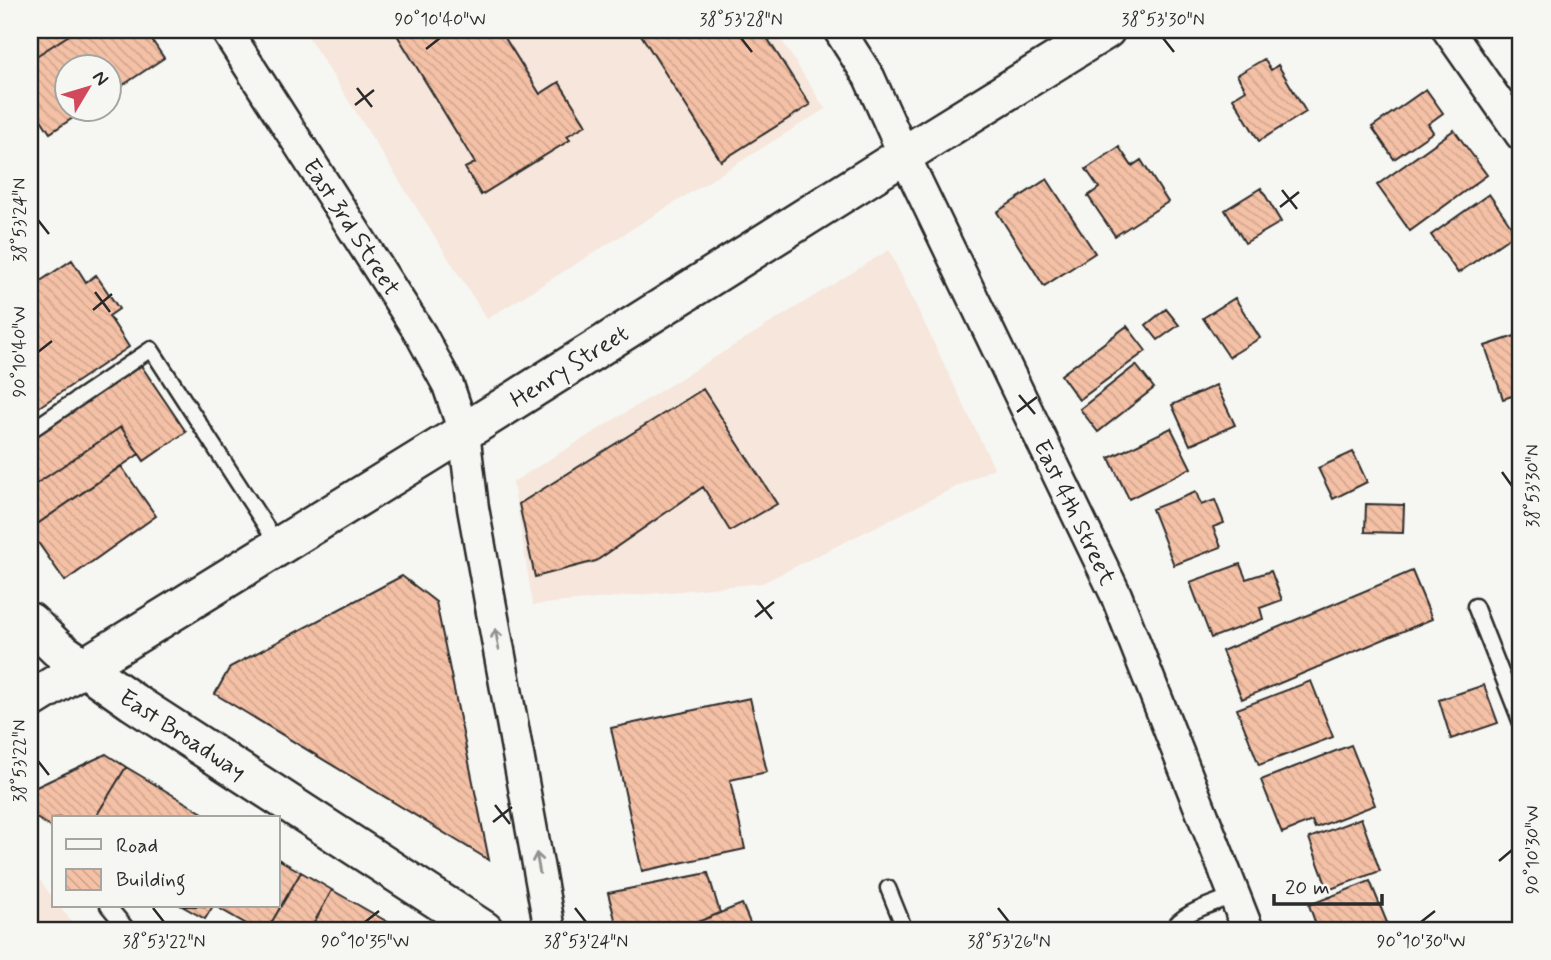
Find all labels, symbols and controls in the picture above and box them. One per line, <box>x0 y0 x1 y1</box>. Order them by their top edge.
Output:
text: 90°10'40"W <box>394 8 486 32</box>
text: 38°53'28"N <box>699 8 783 32</box>
text: 38°53'30"N <box>1121 8 1205 32</box>
north arrow <box>52 52 122 122</box>
text: N <box>86 66 114 91</box>
street label: East 3rd Street <box>295 153 407 302</box>
text: 38°53'24"N <box>8 178 32 262</box>
text: 90°10'40"W <box>8 306 32 398</box>
street label: Henry Street <box>505 319 635 416</box>
street label: East 4th Street <box>1025 435 1122 591</box>
text: 38°53'30"N <box>1521 444 1545 528</box>
one-way arrow <box>490 628 503 651</box>
street label: East Broadway <box>113 683 251 788</box>
text: 38°53'22"N <box>8 719 32 803</box>
text: 90°10'30"W <box>1521 806 1545 894</box>
legend <box>52 816 280 908</box>
text: Road <box>116 832 158 860</box>
one-way arrow <box>531 852 544 875</box>
scale bar <box>1274 862 1383 906</box>
text: Building <box>116 866 186 896</box>
text: 20 m <box>1285 874 1330 902</box>
text: 38°53'22"N <box>122 930 206 954</box>
text: 90°10'35"W <box>321 930 409 954</box>
text: 38°53'24"N <box>544 930 628 954</box>
text: 38°53'26"N <box>967 930 1051 954</box>
text: 90°10'30"W <box>1377 930 1465 954</box>

